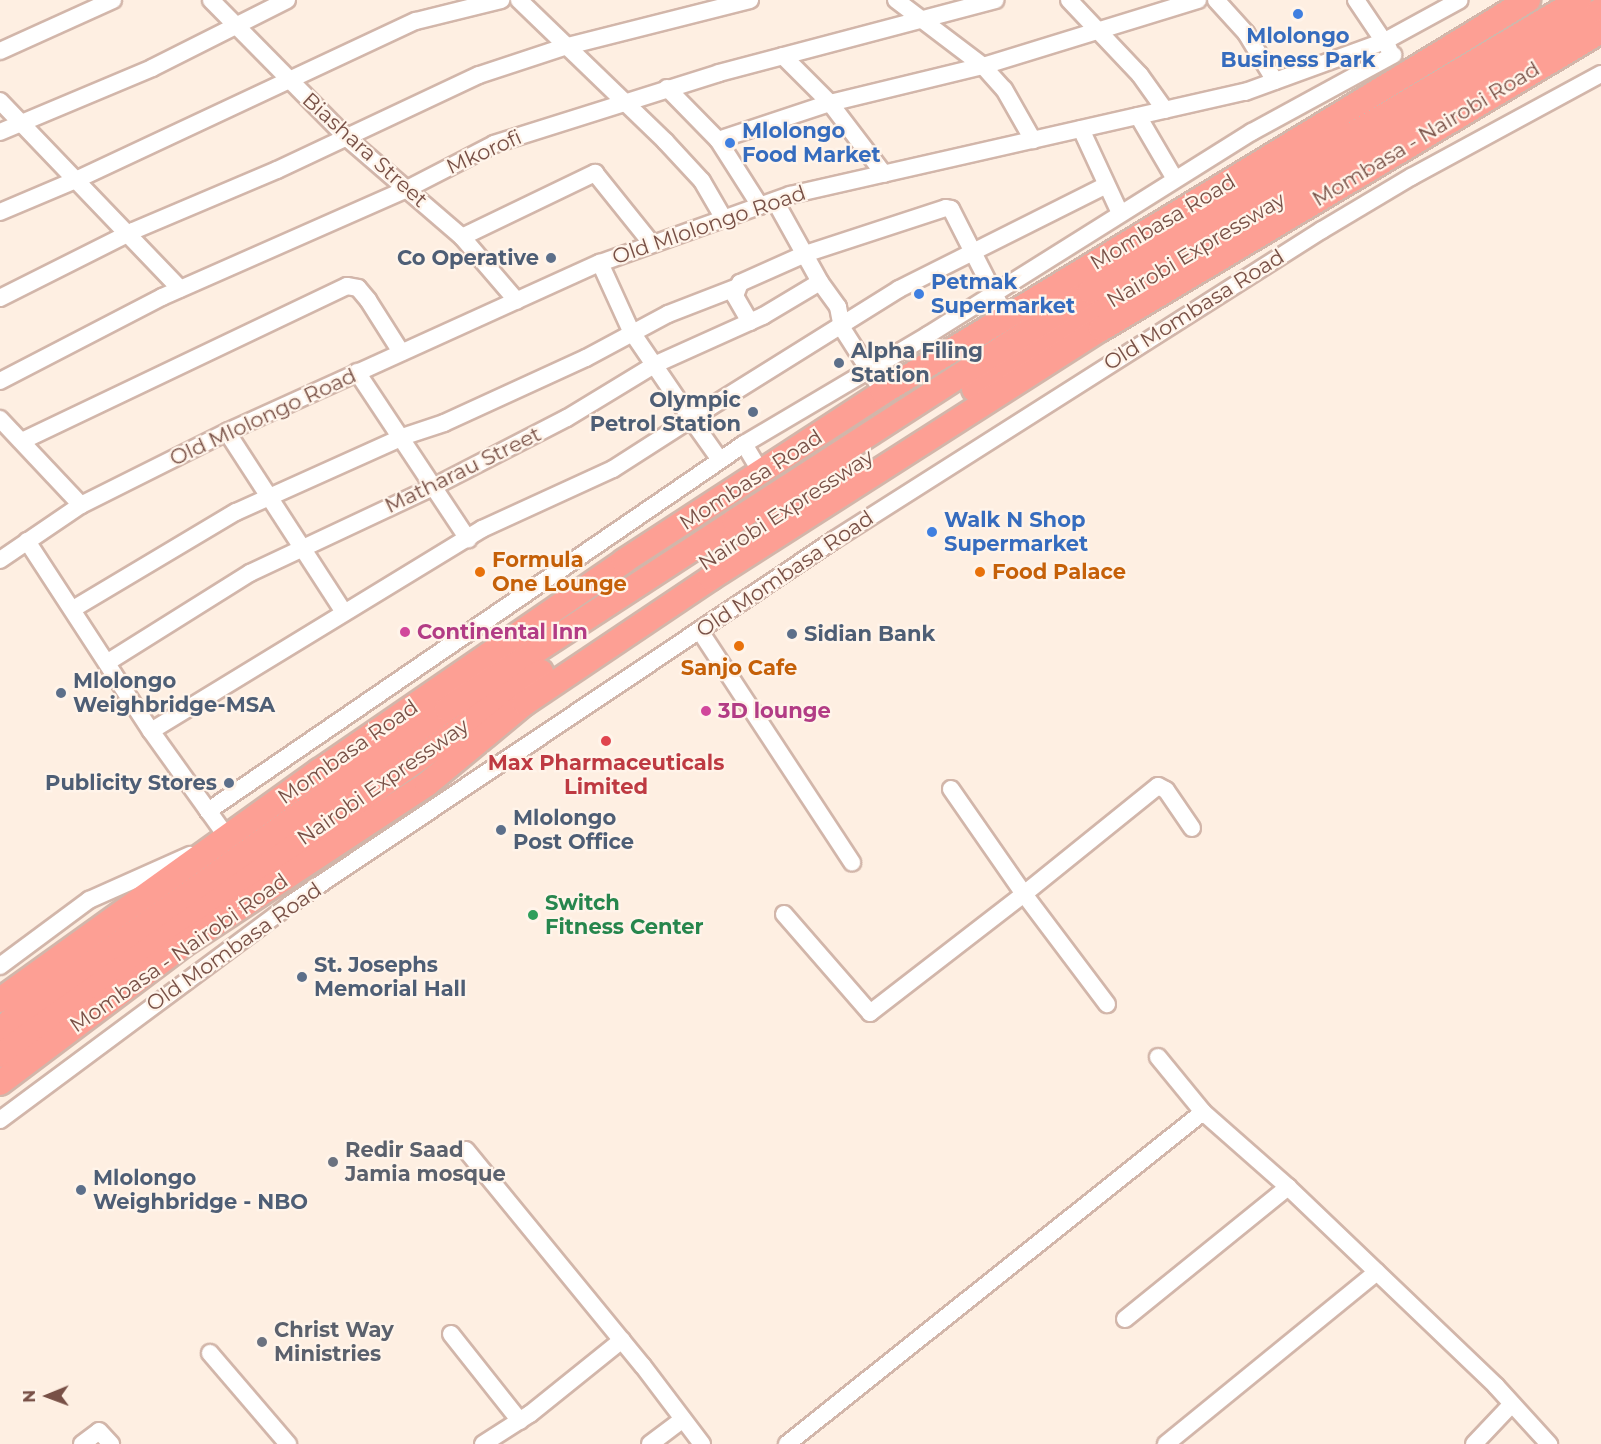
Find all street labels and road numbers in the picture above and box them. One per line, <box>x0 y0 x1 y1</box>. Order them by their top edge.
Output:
street label: Mombasa - Nairobi Road <box>1308 56 1544 212</box>
street label: Biashara Street <box>297 87 433 213</box>
street label: Mkorofi <box>443 124 525 180</box>
street label: Mombasa Road <box>1086 169 1240 275</box>
street label: Old Mlolongo Road <box>609 180 809 270</box>
street label: Nairobi Expressway <box>1102 187 1290 313</box>
street label: Old Mombasa Road <box>1099 244 1289 376</box>
street label: Old Mlolongo Road <box>166 363 360 471</box>
street label: Matharau Street <box>381 421 545 519</box>
street label: Mombasa Road <box>675 424 827 536</box>
street label: Nairobi Expressway <box>694 444 878 576</box>
street label: Old Mombasa Road <box>692 505 878 643</box>
street label: Mombasa Road <box>273 694 423 810</box>
street label: Nairobi Expressway <box>292 713 474 851</box>
street label: Mombasa - Nairobi Road <box>65 868 293 1038</box>
street label: Old Mombasa Road <box>142 877 326 1017</box>

